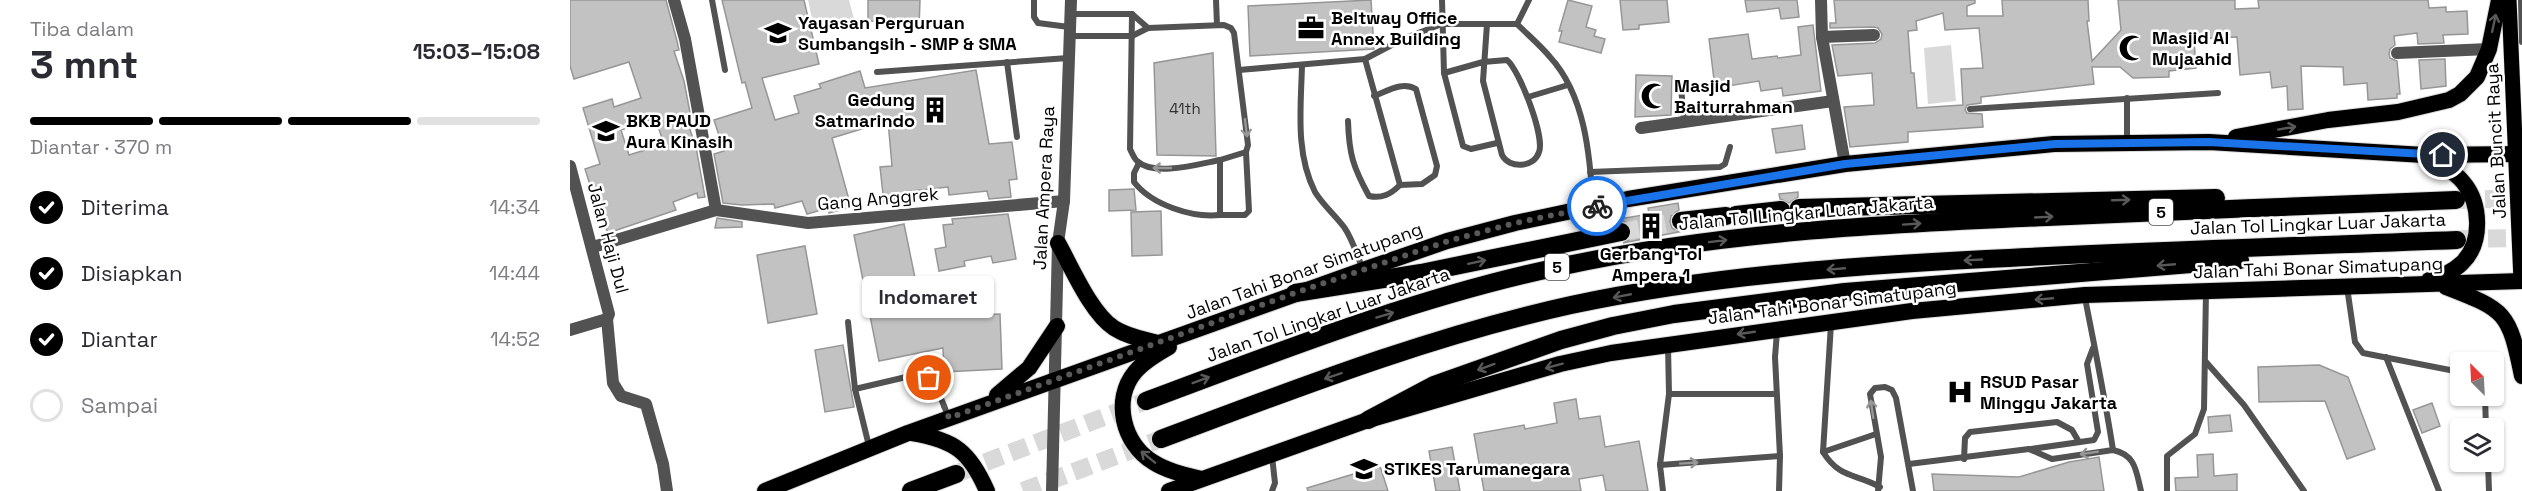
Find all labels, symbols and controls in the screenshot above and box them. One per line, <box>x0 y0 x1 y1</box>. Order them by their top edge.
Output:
place label: Beltway Office Annex Building <box>1331 6 1461 50</box>
place label: Yayasan Perguruan Sumbangsih - SMP & SMA <box>798 11 1017 55</box>
office icon: Beltway Office Annex Building <box>1296 13 1326 43</box>
one-way arrow <box>2489 14 2501 33</box>
text: Tiba dalam <box>30 16 134 42</box>
school or university icon: Yayasan Perguruan Sumbangsih - SMP & SMA <box>763 18 793 48</box>
place label: Masjid Al Mujaahid <box>2152 26 2232 70</box>
mosque icon: Masjid Al Mujaahid <box>2117 33 2147 63</box>
text: 15:03–15:08 <box>413 37 540 65</box>
text: 3 mnt <box>30 40 138 89</box>
street label: Jalan Buncit Raya <box>2480 63 2511 219</box>
place label: Masjid Baiturrahman <box>1674 74 1793 118</box>
mosque icon: Masjid Baiturrahman <box>1639 81 1669 111</box>
place label: Gedung Satmarindo <box>815 88 915 132</box>
building icon: Gedung Satmarindo <box>920 95 950 125</box>
house number: 41th <box>1169 99 1201 118</box>
street label: Jalan Ampera Raya <box>1028 105 1059 271</box>
place label: BKB PAUD Aura Kinasih <box>626 109 733 153</box>
school or university icon: BKB PAUD Aura Kinasih <box>591 116 621 146</box>
one-way arrow <box>1240 118 1251 137</box>
one-way arrow <box>2277 122 2296 133</box>
pin <box>2417 129 2468 180</box>
text: Diantar · 370 m <box>30 134 172 160</box>
icon: home <box>2426 138 2459 171</box>
one-way arrow <box>1153 162 1172 174</box>
courier <box>1567 176 1627 236</box>
street label: Jalan Haji Dul <box>583 180 634 296</box>
street label: Gang Anggrek <box>816 182 940 215</box>
icon: bike <box>1581 190 1614 223</box>
street label: Jalan Tol Lingkar Luar Jakarta <box>1678 190 1934 235</box>
icon: check <box>30 191 63 224</box>
text: Diterima <box>81 193 169 221</box>
text: 14:34 <box>490 194 540 220</box>
one-way arrow <box>2111 194 2131 205</box>
road number: 5 <box>2149 199 2173 225</box>
street label: Jalan Tol Lingkar Luar Jakarta <box>2190 208 2446 239</box>
building icon: Gerbang Tol Ampera 1 <box>1636 211 1666 241</box>
one-way arrow <box>2034 212 2054 223</box>
street label: Jalan Tahi Bonar Simatupang <box>1182 217 1425 324</box>
one-way arrow <box>1902 218 1922 229</box>
one-way arrow <box>1707 235 1727 246</box>
place label: Gerbang Tol Ampera 1 <box>1600 242 1702 286</box>
street label: Jalan Tahi Bonar Simatupang <box>2193 252 2443 283</box>
road number: 5 <box>1545 254 1569 280</box>
one-way arrow <box>1964 254 1984 265</box>
one-way arrow <box>1468 255 1487 267</box>
icon: check <box>30 257 63 290</box>
text: Disiapkan <box>81 259 183 287</box>
text: 14:44 <box>489 260 540 286</box>
one-way arrow <box>2156 260 2176 271</box>
street label: Jalan Tol Lingkar Luar Jakarta <box>1203 262 1453 367</box>
one-way arrow <box>1826 264 1846 275</box>
callout: Indomaret <box>863 276 995 318</box>
street label: Jalan Tahi Bonar Simatupang <box>1706 276 1958 329</box>
text: Indomaret <box>878 284 978 310</box>
one-way arrow <box>1612 291 1632 302</box>
one-way arrow <box>2035 294 2055 305</box>
one-way arrow <box>1375 309 1394 320</box>
icon: check <box>30 323 63 356</box>
text: Diantar <box>81 325 158 353</box>
text: 14:52 <box>490 326 540 352</box>
one-way arrow <box>1737 328 1757 339</box>
pin <box>903 352 954 403</box>
north arrow <box>2450 352 2504 406</box>
map controls <box>2450 352 2504 472</box>
icon: bag <box>912 361 945 394</box>
one-way arrow <box>1545 361 1564 372</box>
one-way arrow <box>1477 362 1496 373</box>
place label: RSUD Pasar Minggu Jakarta <box>1980 370 2118 414</box>
one-way arrow <box>1324 371 1343 382</box>
one-way arrow <box>1191 374 1210 385</box>
hospital icon: RSUD Pasar Minggu Jakarta <box>1945 377 1975 407</box>
text: Sampai <box>81 391 158 419</box>
one-way arrow <box>1867 399 1878 419</box>
button: layers <box>2450 418 2504 472</box>
one-way arrow <box>2079 447 2099 458</box>
one-way arrow <box>1140 451 1156 464</box>
school or university icon: STIKES Tarumanegara <box>1349 454 1379 484</box>
place label: STIKES Tarumanegara <box>1384 457 1571 480</box>
one-way arrow <box>1678 457 1698 468</box>

